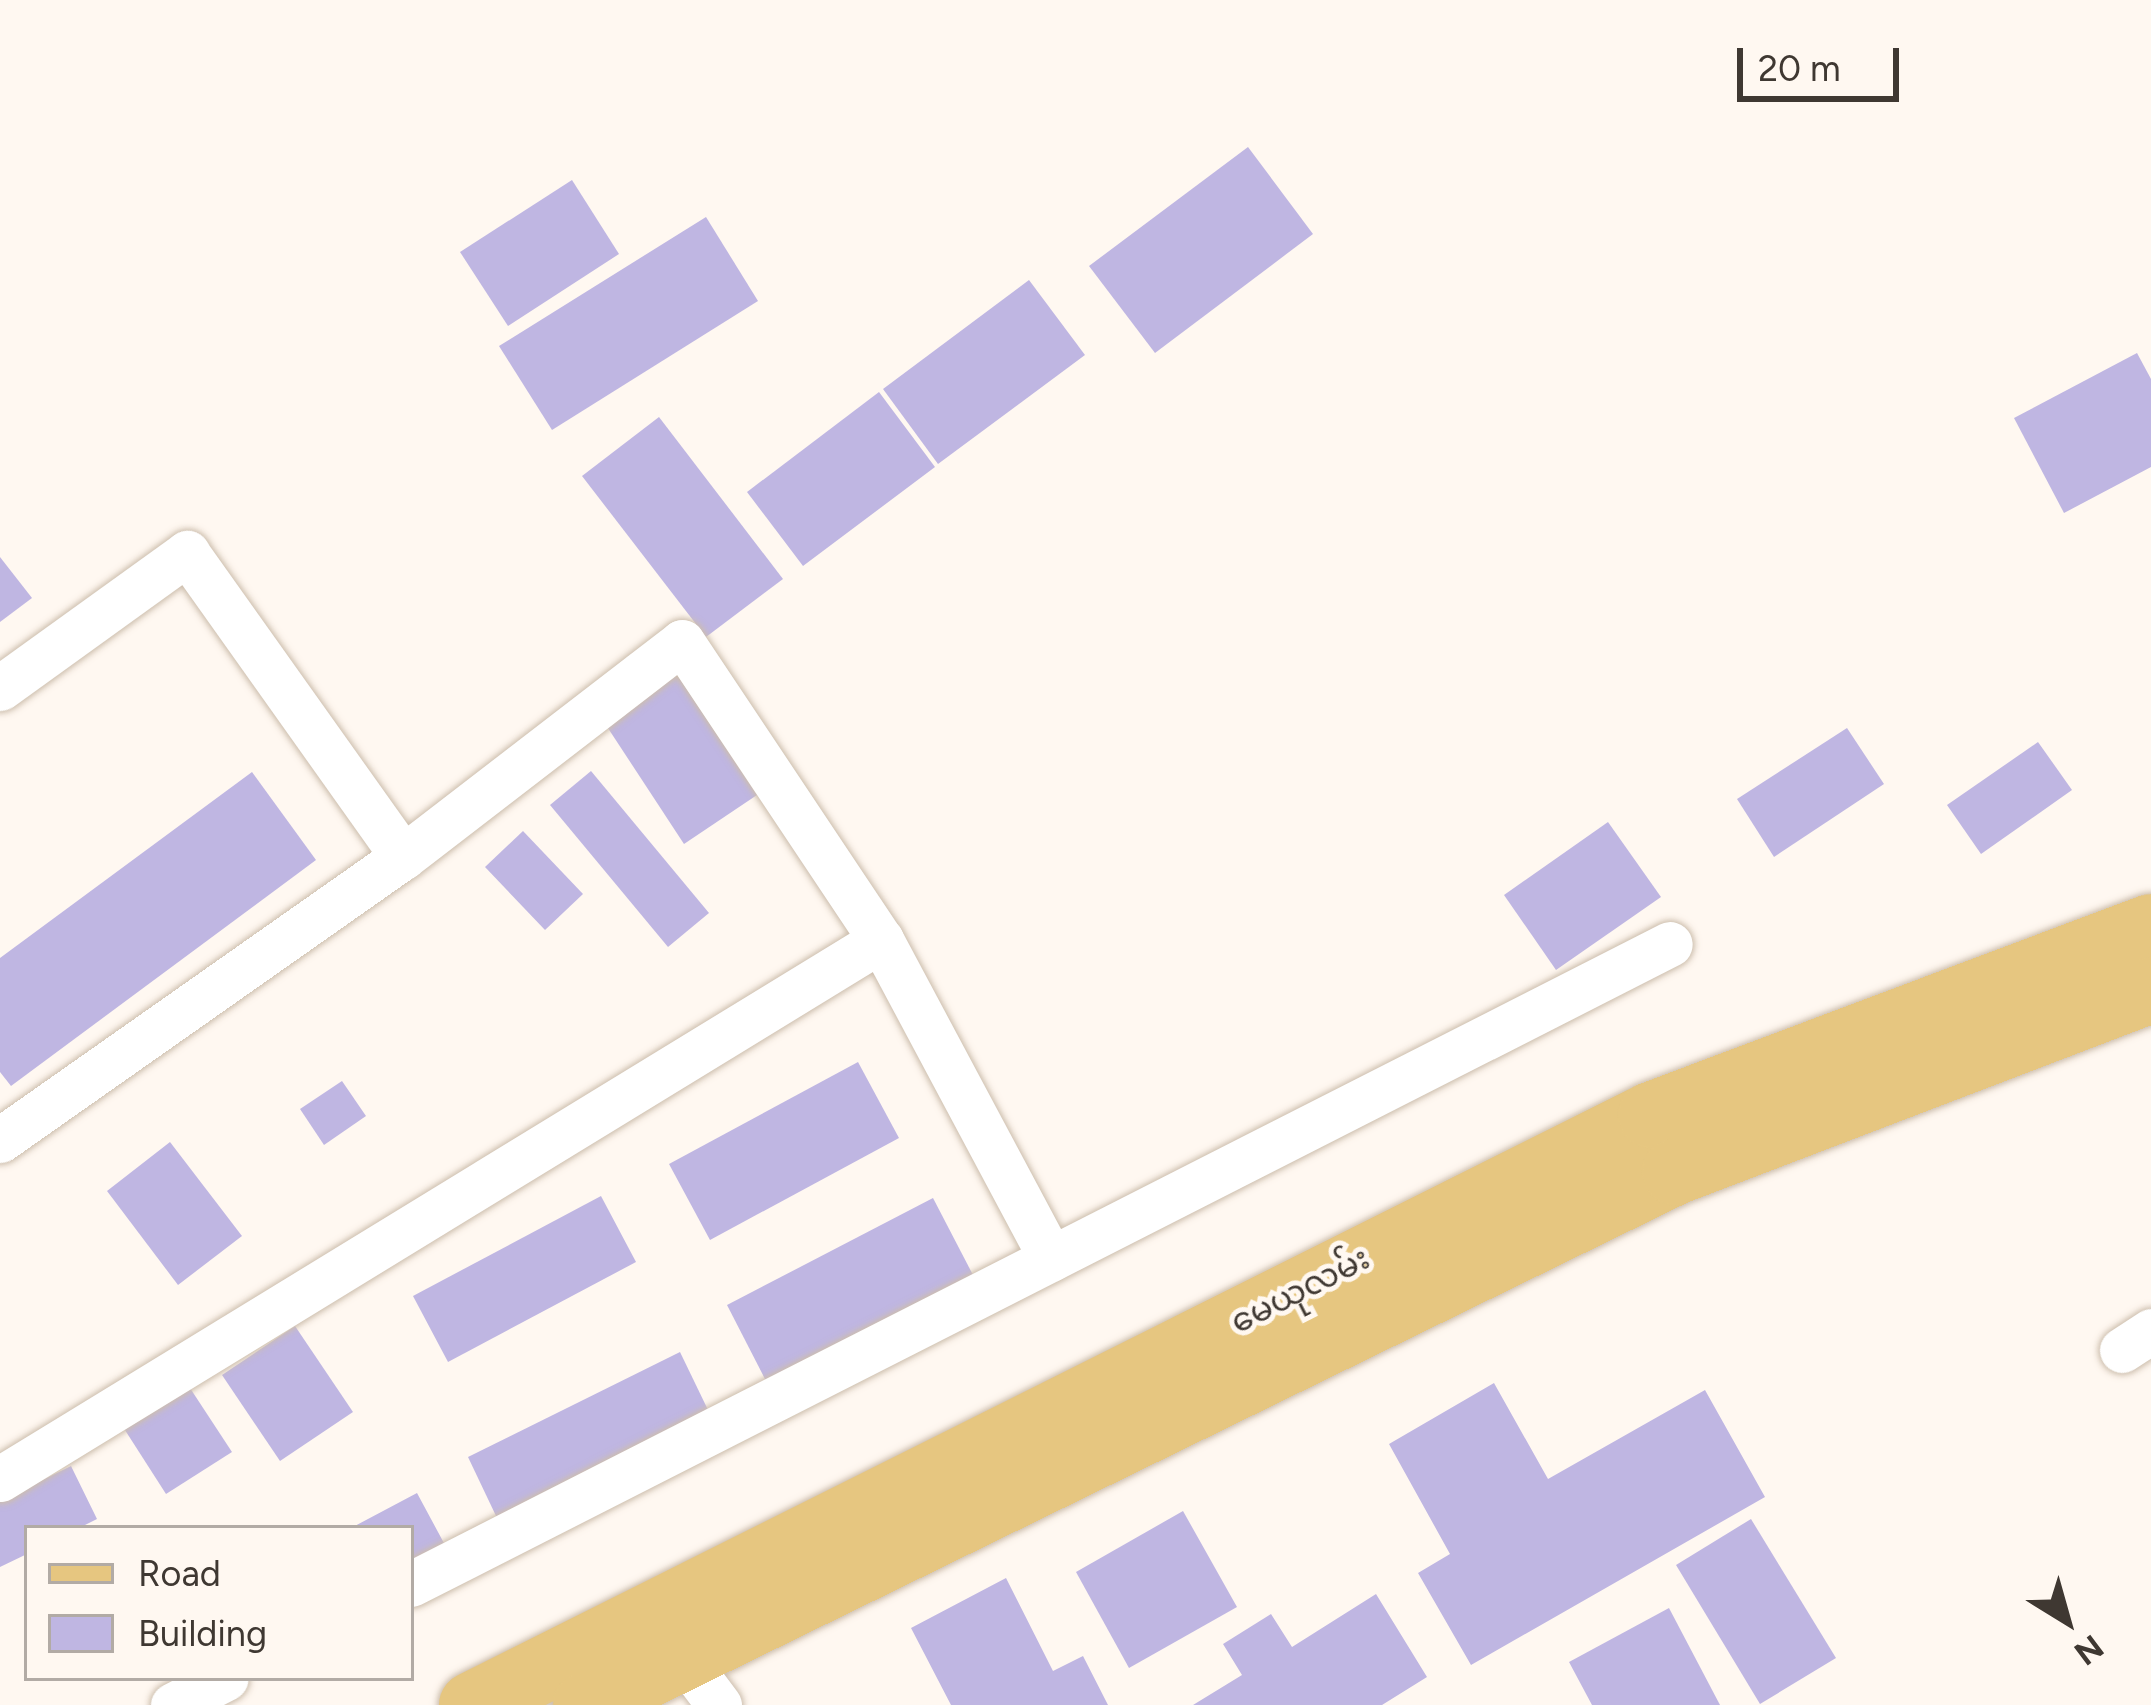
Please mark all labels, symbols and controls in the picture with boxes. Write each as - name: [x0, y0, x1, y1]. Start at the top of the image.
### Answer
- scale bar: [1743, 24, 1905, 98]
- text: 20 m: [1758, 47, 1841, 90]
- street label: မေယုလမ်း: [1224, 1238, 1376, 1342]
- legend: [24, 1525, 414, 1681]
- text: Road: [138, 1552, 221, 1595]
- north arrow: [2007, 1561, 2127, 1681]
- text: Building: [138, 1612, 267, 1655]
- text: N: [2067, 1627, 2111, 1673]

